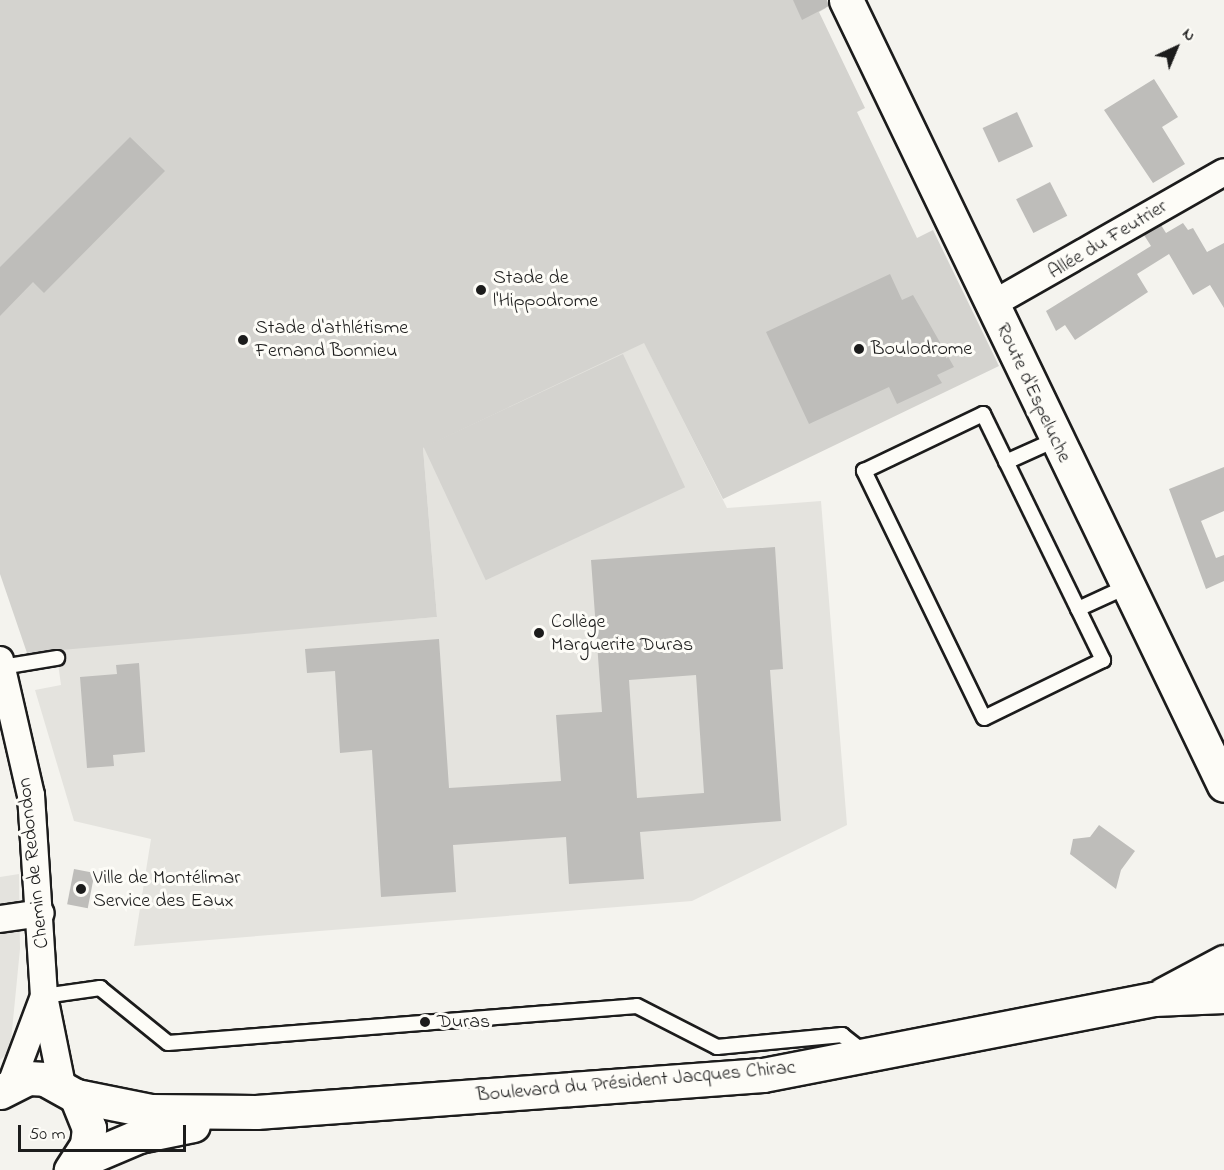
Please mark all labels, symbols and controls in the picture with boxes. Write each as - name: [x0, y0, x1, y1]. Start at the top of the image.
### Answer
- north arrow: [1146, 18, 1206, 78]
- text: N: [1176, 23, 1201, 47]
- street label: Allée du Feutrier: [1044, 195, 1172, 285]
- place label: Stade de l'Hippodrome: [493, 266, 598, 313]
- marker: Stade de l'Hippodrome: [474, 283, 488, 297]
- place label: Stade d'athlétisme Fernand Bonnieu: [255, 316, 408, 363]
- street label: Route d'Espeluche: [990, 319, 1076, 467]
- marker: Stade d'athlétisme Fernand Bonnieu: [236, 333, 250, 347]
- place label: Boulodrome: [871, 337, 972, 361]
- marker: Boulodrome: [852, 342, 866, 356]
- place label: Collège Marguerite Duras: [551, 610, 693, 657]
- marker: Collège Marguerite Duras: [532, 626, 546, 640]
- street label: Chemin de Redondon: [13, 776, 55, 950]
- place label: Ville de Montélimar Service des Eaux: [93, 866, 240, 913]
- marker: Ville de Montélimar Service des Eaux: [74, 882, 88, 896]
- place label: Duras: [437, 1010, 490, 1034]
- marker: Duras: [418, 1015, 432, 1029]
- street label: Boulevard du Président Jacques Chirac: [475, 1056, 797, 1108]
- scale bar: [21, 1113, 189, 1151]
- text: 50 m: [29, 1122, 66, 1148]

